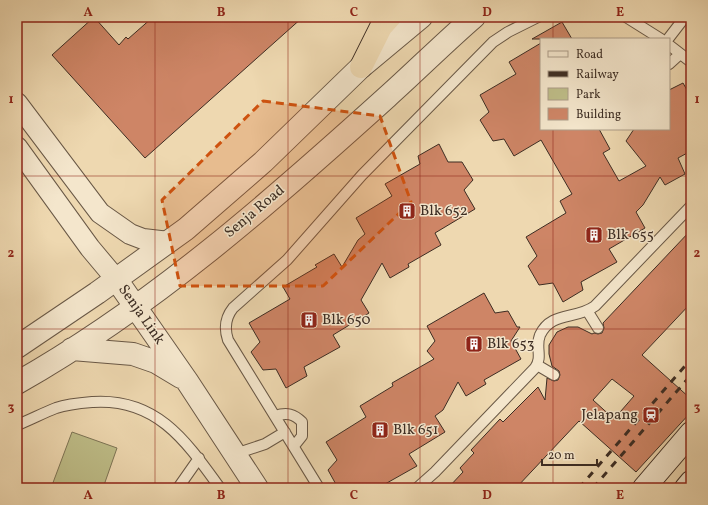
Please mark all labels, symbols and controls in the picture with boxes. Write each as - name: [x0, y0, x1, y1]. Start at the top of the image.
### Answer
- text: A: [83, 4, 93, 22]
- text: B: [217, 4, 226, 22]
- text: C: [350, 4, 358, 22]
- text: D: [482, 4, 492, 22]
- text: E: [616, 4, 624, 22]
- legend: [540, 38, 670, 130]
- text: Road: [576, 47, 603, 63]
- text: Railway: [576, 67, 619, 83]
- text: Park: [576, 87, 601, 103]
- text: 1: [8, 91, 14, 109]
- text: 1: [694, 91, 700, 109]
- text: Building: [576, 107, 621, 123]
- street label: Senja Road: [220, 181, 290, 243]
- building icon: Blk 652: [397, 201, 417, 221]
- place label: Blk 652: [420, 201, 468, 222]
- building icon: Blk 655: [584, 225, 604, 245]
- place label: Blk 655: [607, 225, 654, 246]
- text: 2: [8, 245, 15, 263]
- text: 2: [694, 245, 701, 263]
- street label: Senja Link: [113, 281, 169, 349]
- building icon: Blk 650: [299, 310, 319, 330]
- place label: Blk 650: [322, 310, 371, 331]
- building icon: Blk 653: [464, 334, 484, 354]
- place label: Blk 653: [487, 334, 535, 355]
- text: 3: [8, 399, 15, 417]
- text: 3: [694, 399, 701, 417]
- place label: Jelapang: [581, 405, 638, 426]
- station icon: Jelapang: [641, 405, 661, 425]
- building icon: Blk 651: [370, 420, 390, 440]
- place label: Blk 651: [393, 420, 439, 441]
- scale bar: [542, 441, 597, 467]
- text: 20 m: [548, 448, 575, 464]
- text: A: [83, 487, 93, 505]
- text: B: [217, 487, 226, 505]
- text: C: [350, 487, 358, 505]
- text: D: [482, 487, 492, 505]
- text: E: [616, 487, 624, 505]

